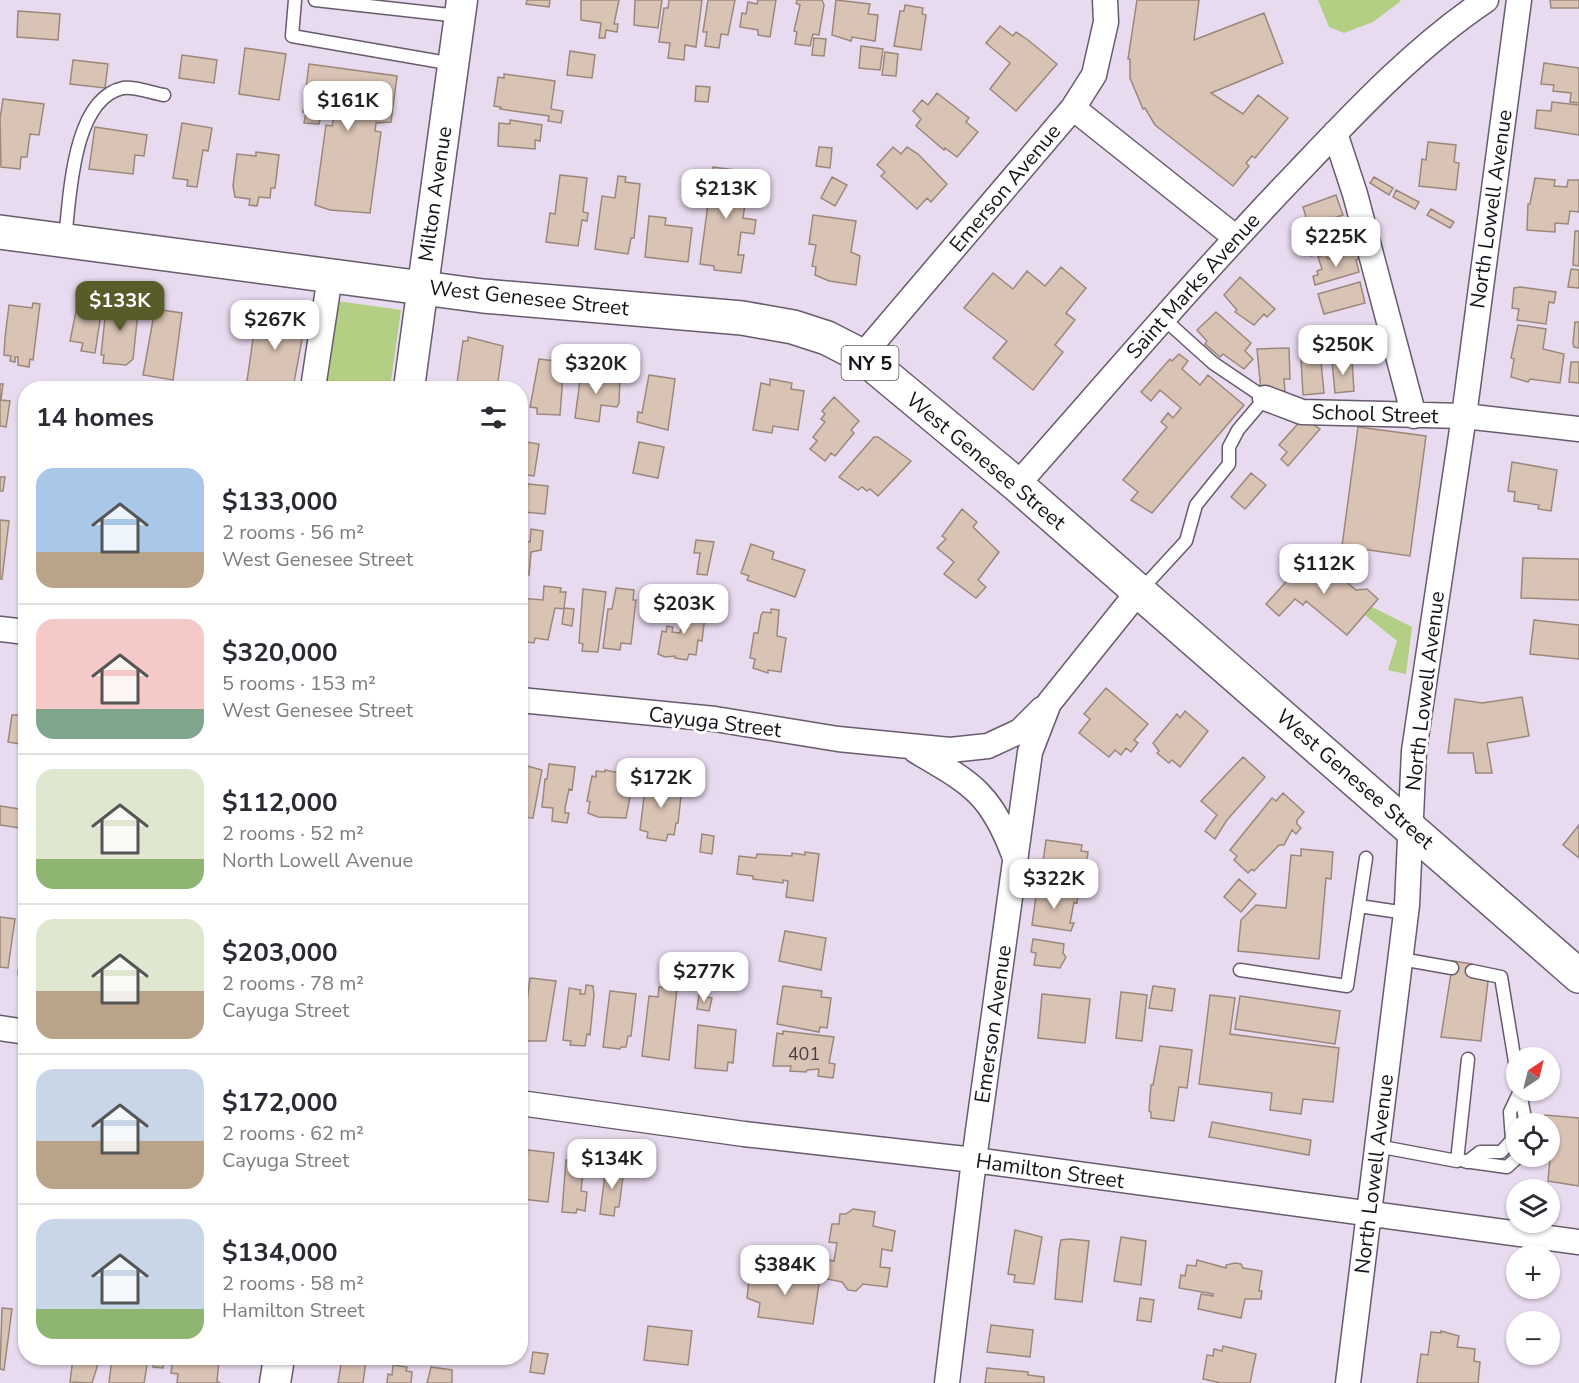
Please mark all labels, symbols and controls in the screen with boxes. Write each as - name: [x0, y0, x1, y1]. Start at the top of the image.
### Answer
- pin: $161K: [306, 81, 390, 132]
- text: $161K: [317, 87, 379, 114]
- street label: North Lowell Avenue: [1463, 108, 1519, 310]
- street label: Emerson Avenue: [943, 118, 1067, 258]
- street label: Milton Avenue: [412, 124, 458, 264]
- pin: $213K: [684, 169, 768, 220]
- text: $213K: [695, 175, 757, 202]
- street label: Saint Marks Avenue: [1120, 207, 1266, 365]
- pin: $225K: [1294, 217, 1378, 268]
- text: $225K: [1305, 223, 1367, 250]
- street label: West Genesee Street: [428, 274, 631, 322]
- pin: $133K: [78, 281, 162, 332]
- text: $133K: [89, 287, 151, 314]
- pin: $267K: [233, 300, 317, 351]
- text: $267K: [244, 306, 306, 333]
- pin: $250K: [1301, 325, 1385, 376]
- text: $250K: [1312, 331, 1374, 358]
- pin: $320K: [554, 344, 638, 395]
- road number: NY 5: [842, 346, 898, 380]
- text: $320K: [565, 350, 627, 377]
- street label: West Genesee Street: [900, 386, 1072, 537]
- street label: School Street: [1311, 398, 1440, 430]
- text: 14 homes: [36, 400, 154, 435]
- icon: filters: [477, 401, 510, 434]
- text: $133,000: [222, 484, 338, 519]
- icon: home: [84, 492, 156, 564]
- text: 2 rooms · 56 m²: [222, 519, 364, 546]
- pin: $112K: [1282, 544, 1366, 595]
- text: West Genesee Street: [222, 546, 413, 573]
- text: $112K: [1293, 550, 1355, 577]
- pin: $203K: [642, 584, 726, 635]
- text: $203K: [653, 590, 715, 617]
- street label: North Lowell Avenue: [1399, 590, 1451, 792]
- text: $320,000: [222, 635, 338, 670]
- icon: home: [84, 643, 156, 715]
- text: 5 rooms · 153 m²: [222, 670, 376, 697]
- text: West Genesee Street: [222, 697, 413, 724]
- street label: Cayuga Street: [647, 700, 784, 744]
- street label: West Genesee Street: [1270, 703, 1440, 856]
- pin: $172K: [619, 758, 703, 809]
- text: $172K: [630, 764, 692, 791]
- text: $112,000: [222, 785, 338, 820]
- icon: home: [84, 793, 156, 865]
- text: 2 rooms · 52 m²: [222, 820, 364, 847]
- text: North Lowell Avenue: [222, 847, 413, 874]
- pin: $322K: [1012, 859, 1096, 910]
- text: $322K: [1023, 865, 1085, 892]
- text: $203,000: [222, 935, 338, 970]
- icon: home: [84, 943, 156, 1015]
- street label: Emerson Avenue: [968, 943, 1018, 1105]
- pin: $277K: [662, 952, 746, 1003]
- text: $277K: [673, 958, 735, 985]
- text: 2 rooms · 78 m²: [222, 970, 364, 997]
- text: Cayuga Street: [222, 997, 349, 1024]
- house number: 401: [788, 1042, 820, 1066]
- north arrow: [1506, 1047, 1560, 1101]
- map controls: [1506, 1047, 1560, 1365]
- street label: North Lowell Avenue: [1348, 1073, 1400, 1275]
- text: $172,000: [222, 1085, 338, 1120]
- icon: home: [84, 1093, 156, 1165]
- button: locate: [1506, 1113, 1560, 1167]
- text: 2 rooms · 62 m²: [222, 1120, 364, 1147]
- pin: $134K: [570, 1139, 654, 1190]
- text: $134K: [581, 1145, 643, 1172]
- text: Cayuga Street: [222, 1147, 349, 1174]
- street label: Hamilton Street: [974, 1147, 1127, 1195]
- button: layers: [1506, 1179, 1560, 1233]
- text: $134,000: [222, 1235, 338, 1270]
- icon: home: [84, 1243, 156, 1315]
- pin: $384K: [743, 1245, 827, 1296]
- button: +: [1506, 1245, 1560, 1299]
- text: $384K: [754, 1251, 816, 1278]
- text: 2 rooms · 58 m²: [222, 1270, 364, 1297]
- text: Hamilton Street: [222, 1297, 364, 1324]
- button: −: [1506, 1311, 1560, 1365]

